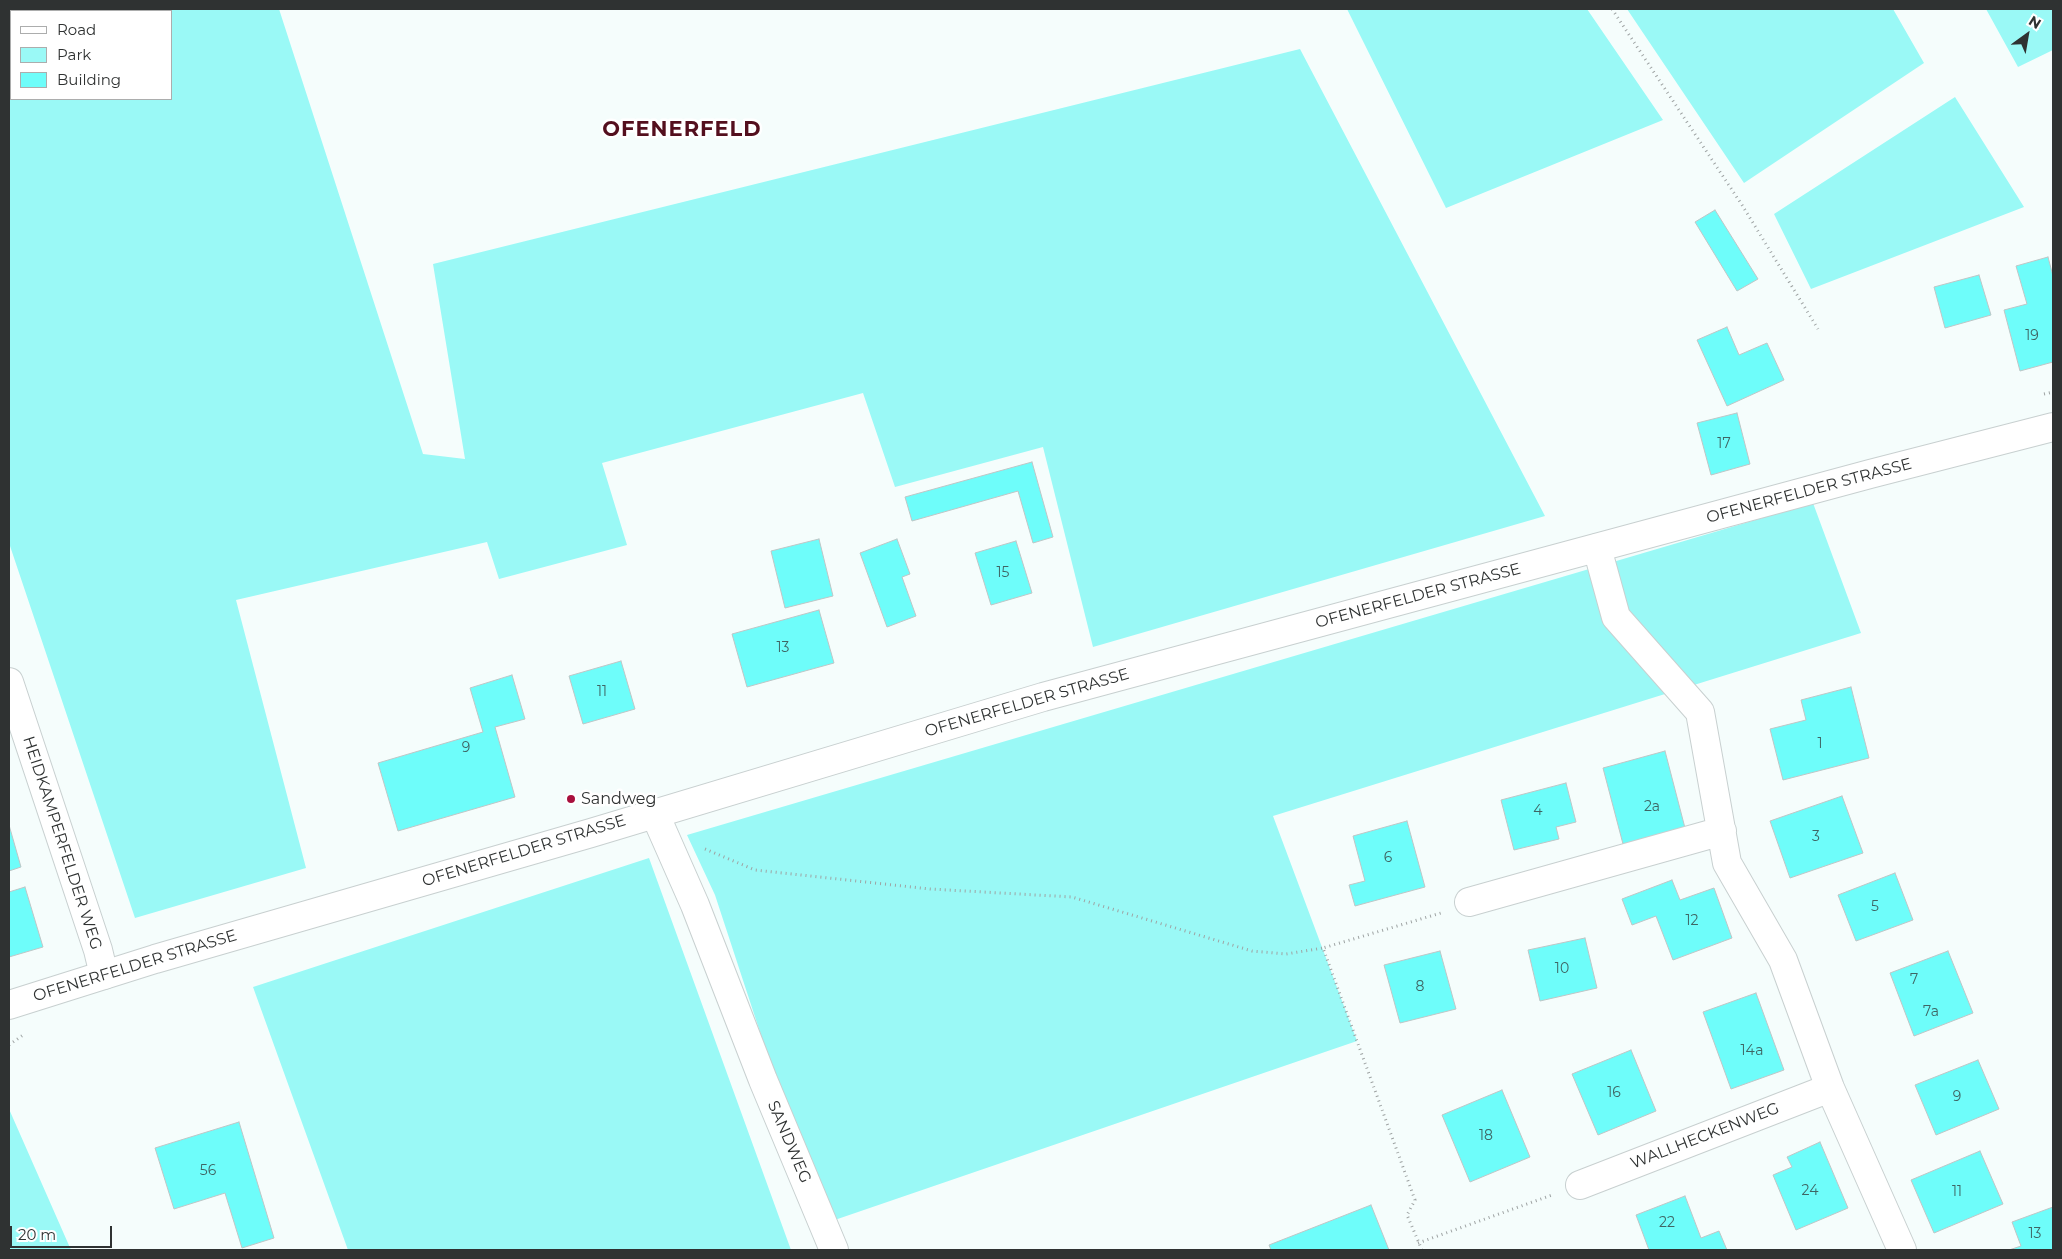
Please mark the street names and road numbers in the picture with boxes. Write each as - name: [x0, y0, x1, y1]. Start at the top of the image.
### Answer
- street label: OFENERFELDER STRASSE: [1704, 454, 1914, 528]
- street label: OFENERFELDER STRASSE: [1313, 559, 1523, 633]
- street label: OFENERFELDER STRASSE: [923, 665, 1131, 741]
- street label: HEIDKAMPERFELDER WEG: [18, 734, 106, 952]
- street label: OFENERFELDER STRASSE: [420, 811, 628, 891]
- street label: OFENERFELDER STRASSE: [31, 926, 239, 1006]
- street label: SANDWEG: [763, 1098, 815, 1186]
- street label: WALLHECKENWEG: [1628, 1099, 1782, 1173]

